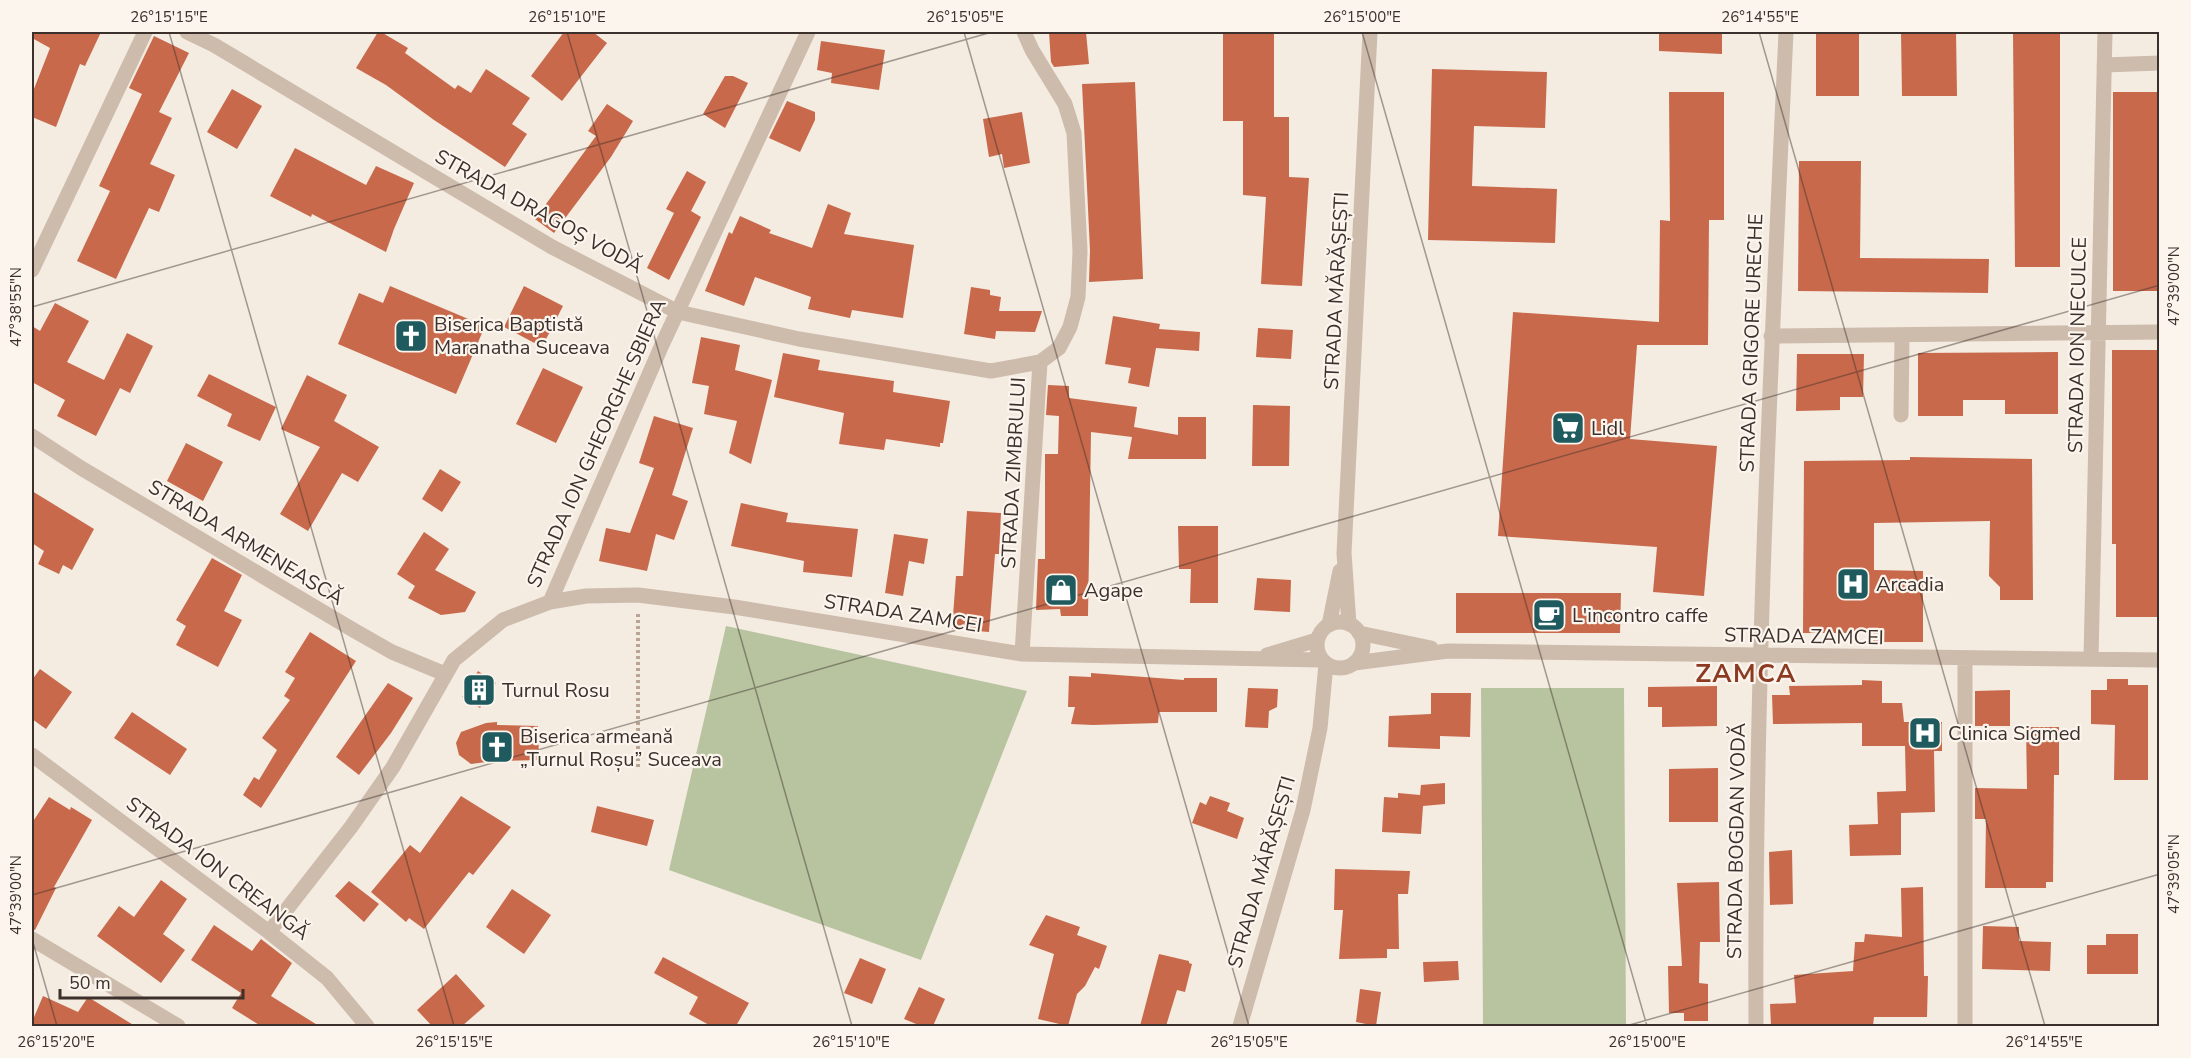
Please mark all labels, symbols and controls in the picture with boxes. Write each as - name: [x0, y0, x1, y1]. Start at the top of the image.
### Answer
- text: 26°15'15"E: [130, 7, 208, 27]
- text: 26°15'10"E: [528, 7, 606, 27]
- text: 26°15'05"E: [926, 7, 1004, 27]
- text: 26°15'00"E: [1323, 7, 1401, 27]
- text: 26°14'55"E: [1721, 7, 1799, 27]
- street label: STRADA DRAGOȘ VODĂ: [430, 143, 648, 280]
- street label: STRADA MĂRĂȘEȘTI: [1318, 191, 1355, 391]
- street label: STRADA GRIGORE URECHE: [1733, 213, 1770, 473]
- street label: STRADA ION NECULCE: [2062, 237, 2093, 453]
- text: 47°39'00"N: [2164, 246, 2184, 326]
- text: 47°38'55"N: [6, 267, 26, 347]
- street label: STRADA ION GHEORGHE SBIERA: [520, 294, 673, 592]
- place label: Biserica Baptistă Maranatha Suceava: [434, 311, 610, 361]
- church icon: Biserica Baptistă Maranatha Suceava: [393, 318, 429, 354]
- street label: STRADA ZIMBRULUI: [995, 377, 1032, 569]
- supermarket icon: Lidl: [1550, 410, 1586, 446]
- place label: Lidl: [1591, 415, 1624, 442]
- street label: STRADA ARMENEASCĂ: [143, 473, 349, 612]
- hospital icon: Arcadia: [1835, 566, 1871, 602]
- place label: Arcadia: [1876, 571, 1944, 598]
- shop icon: Agape: [1043, 572, 1079, 608]
- place label: Agape: [1084, 577, 1143, 604]
- street label: STRADA ZAMCEI: [822, 588, 984, 639]
- cafe icon: L'incontro caffe: [1531, 597, 1567, 633]
- place label: L'incontro caffe: [1572, 602, 1708, 629]
- street label: STRADA ZAMCEI: [1724, 622, 1884, 651]
- district label: ZAMCA: [1695, 656, 1797, 691]
- building icon: Turnul Rosu: [461, 672, 497, 708]
- place label: Turnul Rosu: [502, 677, 610, 704]
- hospital icon: Clinica Sigmed: [1907, 715, 1943, 751]
- place label: Clinica Sigmed: [1948, 720, 2081, 747]
- street label: STRADA BOGDAN VODĂ: [1721, 722, 1752, 959]
- place label: Biserica armeană „Turnul Roșu” Suceava: [520, 723, 722, 773]
- church icon: Biserica armeană „Turnul Roșu” Suceava: [479, 729, 515, 765]
- street label: STRADA MĂRĂȘEȘTI: [1221, 773, 1302, 971]
- street label: STRADA ION CREANGĂ: [120, 790, 315, 947]
- text: 47°39'05"N: [2164, 834, 2184, 914]
- text: 47°39'00"N: [6, 855, 26, 935]
- scale bar: [60, 962, 243, 1000]
- text: 50 m: [69, 971, 111, 995]
- text: 26°15'20"E: [17, 1032, 95, 1052]
- text: 26°15'15"E: [415, 1032, 493, 1052]
- text: 26°15'10"E: [812, 1032, 890, 1052]
- text: 26°15'05"E: [1210, 1032, 1288, 1052]
- text: 26°15'00"E: [1608, 1032, 1686, 1052]
- text: 26°14'55"E: [2005, 1032, 2083, 1052]

